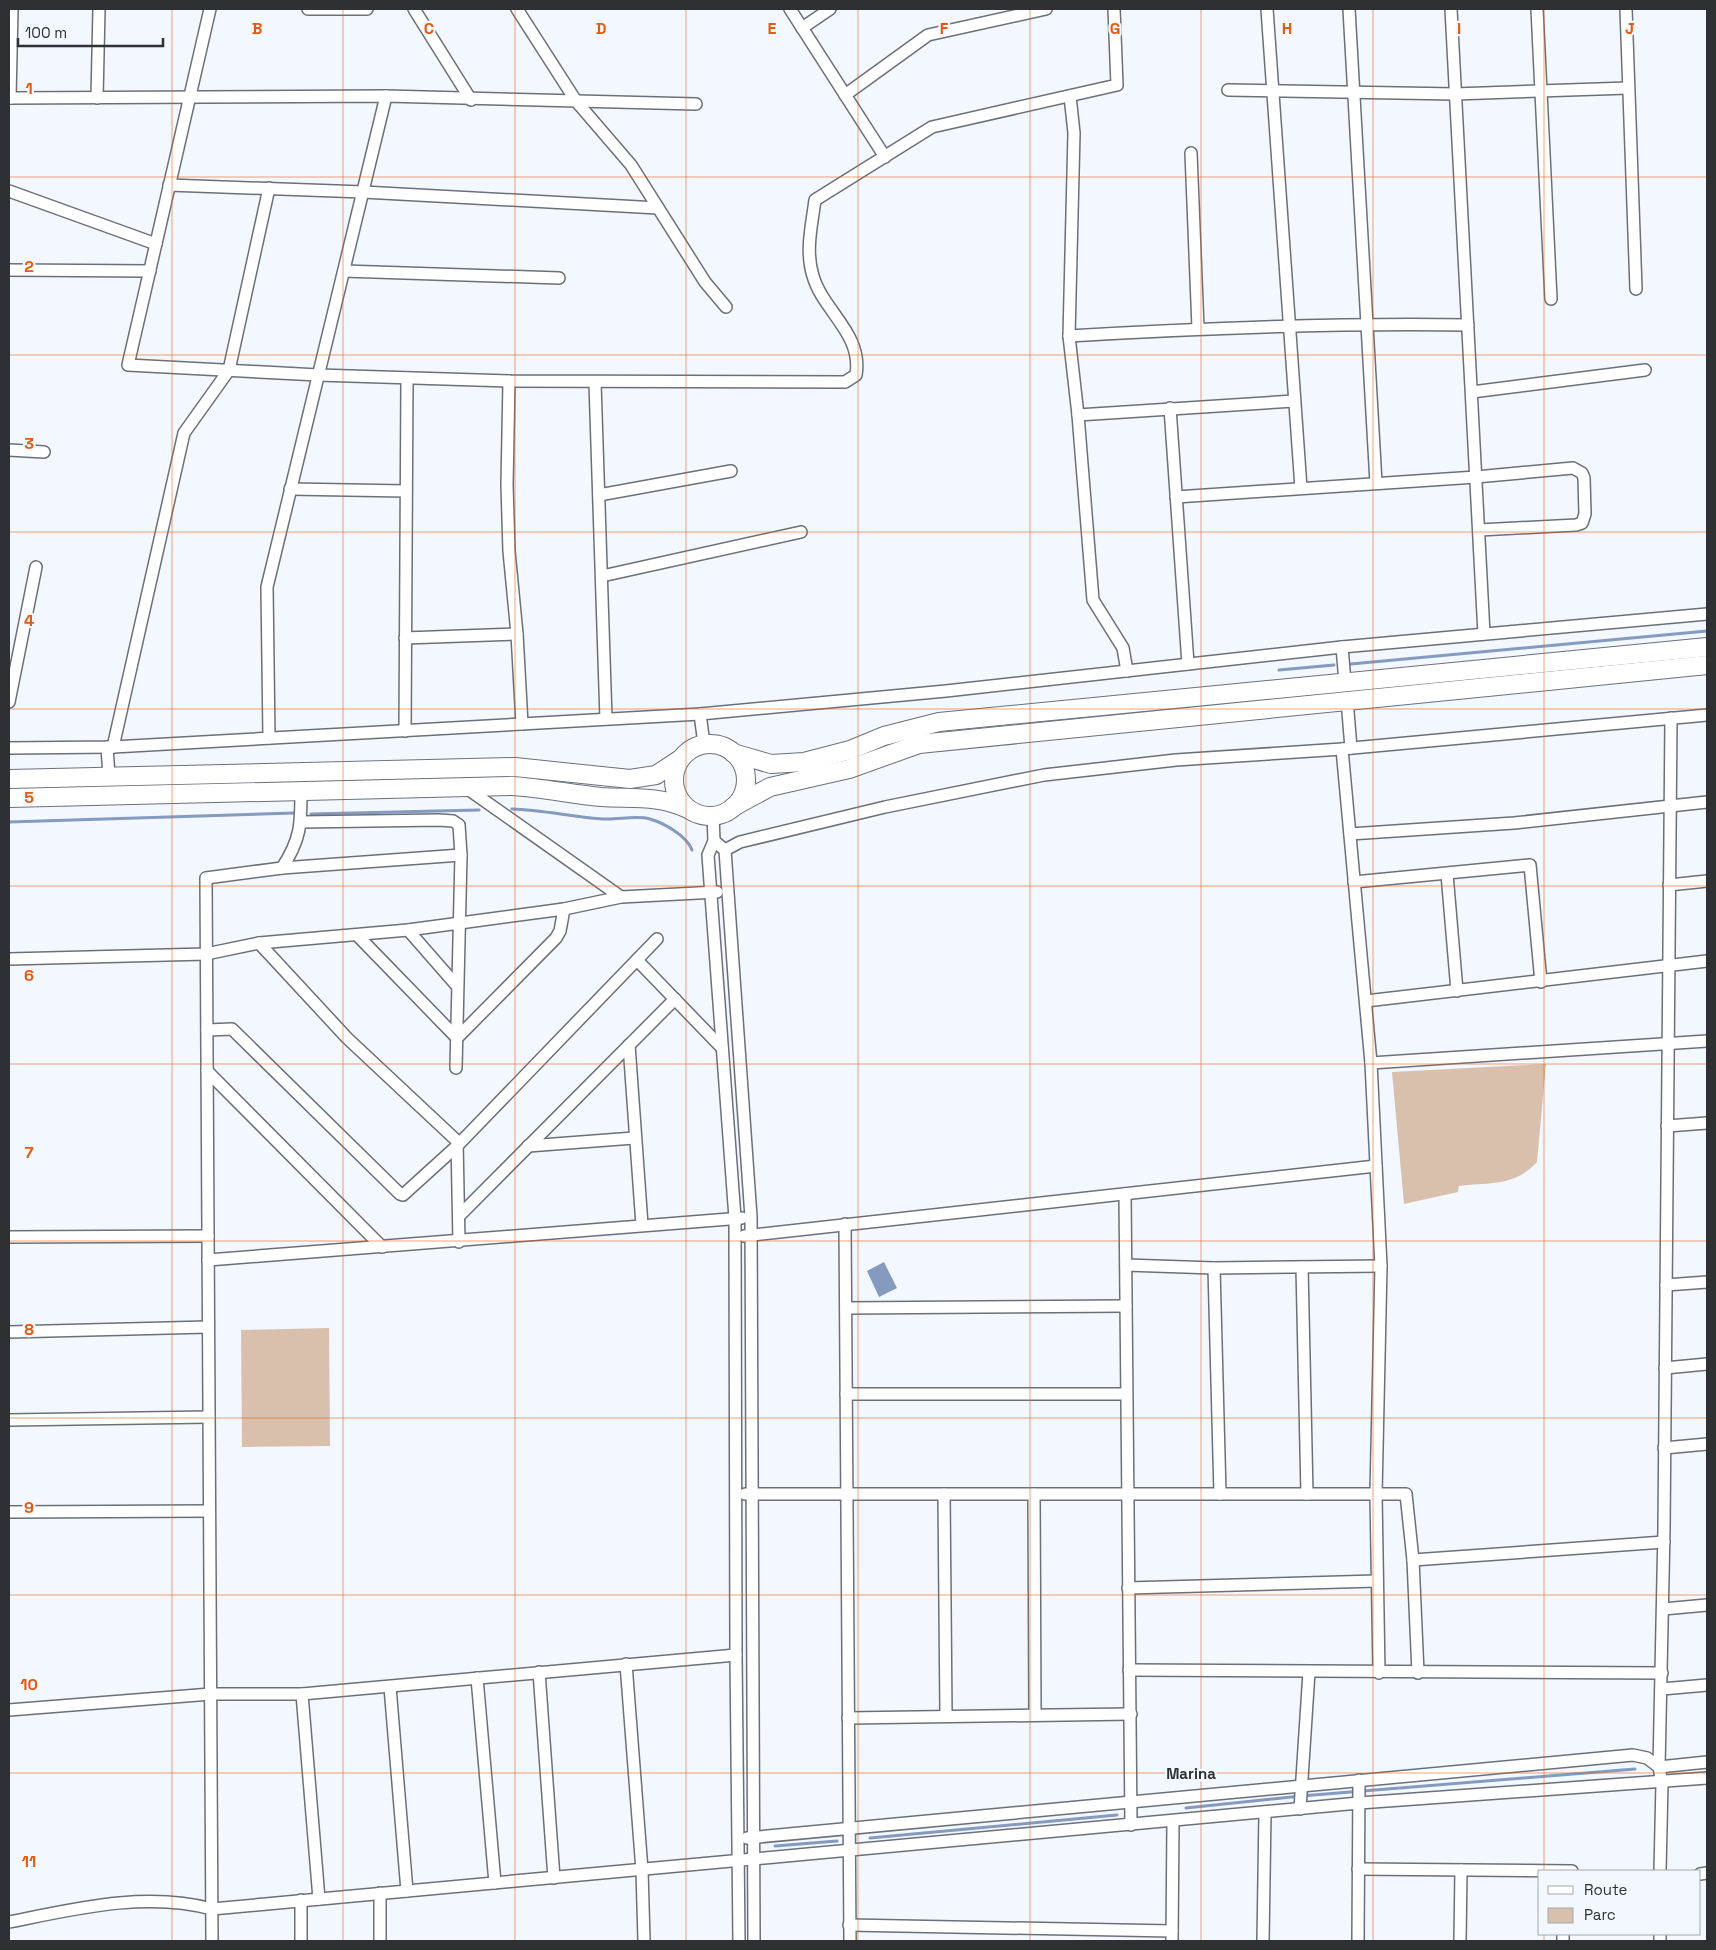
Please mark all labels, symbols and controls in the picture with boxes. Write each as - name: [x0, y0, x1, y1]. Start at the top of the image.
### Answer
- scale bar: [18, 15, 162, 47]
- text: B: [252, 18, 262, 39]
- text: C: [424, 18, 434, 39]
- text: D: [596, 18, 606, 39]
- text: E: [768, 18, 777, 39]
- text: F: [940, 18, 949, 39]
- text: G: [1110, 18, 1120, 39]
- text: H: [1282, 18, 1292, 39]
- text: I: [1457, 18, 1461, 39]
- text: J: [1625, 18, 1635, 39]
- text: 100 m: [25, 23, 67, 42]
- text: 1: [25, 78, 33, 99]
- text: 2: [24, 256, 34, 277]
- text: 3: [24, 433, 34, 454]
- text: 4: [24, 610, 34, 631]
- text: 5: [24, 787, 34, 808]
- text: 6: [24, 965, 34, 986]
- text: 7: [25, 1142, 34, 1163]
- text: 8: [24, 1319, 34, 1340]
- text: 9: [24, 1497, 34, 1518]
- text: 10: [20, 1674, 38, 1695]
- district label: Marina: [1166, 1764, 1216, 1783]
- text: 11: [22, 1851, 36, 1872]
- legend: [1538, 1870, 1701, 1935]
- text: Route: [1584, 1880, 1628, 1899]
- text: Parc: [1584, 1905, 1616, 1924]

